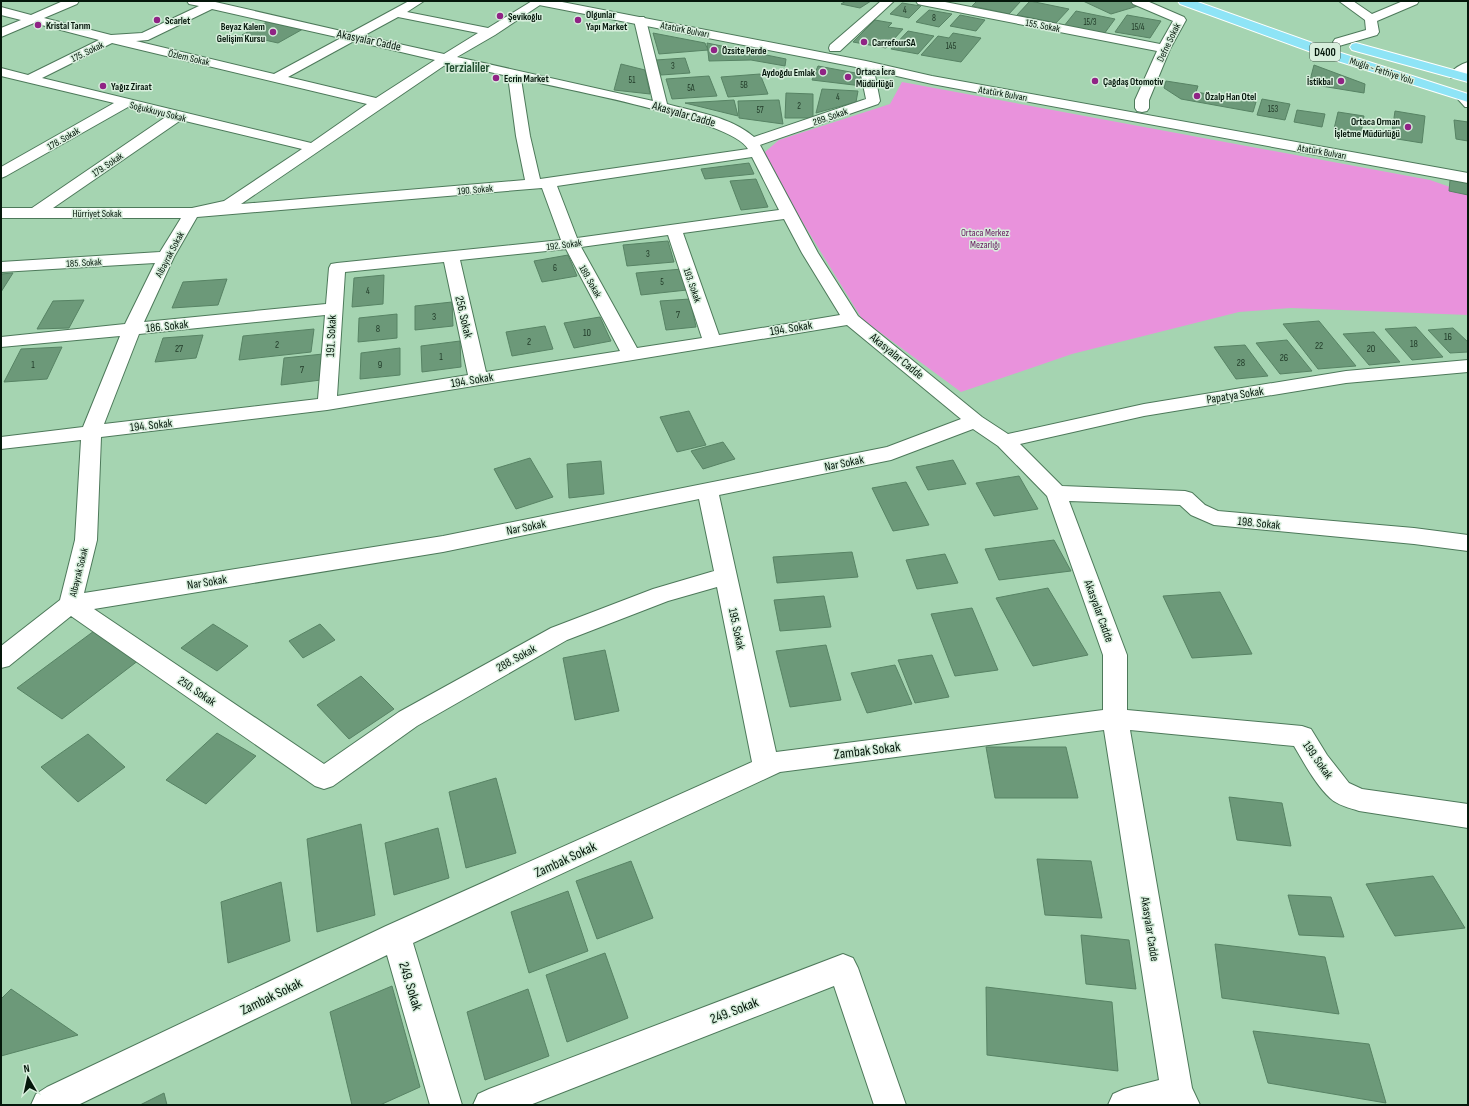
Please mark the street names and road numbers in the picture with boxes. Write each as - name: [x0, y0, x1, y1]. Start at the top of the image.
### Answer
- street label: 155. Sokak: [1025, 17, 1061, 35]
- street label: Atatürk Bulvarı: [658, 19, 710, 41]
- street label: Defne Sokak: [1154, 21, 1183, 64]
- street label: Akasyalar Cadde: [335, 26, 402, 55]
- street label: 175. Sokak: [69, 39, 106, 65]
- road number: D400: [1310, 43, 1340, 61]
- street label: Özlem Sokak: [167, 47, 211, 69]
- street label: Muğla - Fethiye Yolu: [1348, 55, 1415, 87]
- street label: Atatürk Bulvarı: [976, 84, 1028, 104]
- street label: Akasyalar Cadde: [650, 98, 717, 131]
- street label: Soğukkuyu Sokak: [128, 99, 187, 125]
- street label: 289. Sokak: [811, 105, 850, 128]
- street label: 178. Sokak: [45, 125, 82, 153]
- street label: Atatürk Bulvarı: [1295, 142, 1347, 162]
- street label: 179. Sokak: [90, 150, 126, 180]
- street label: 190. Sokak: [457, 182, 493, 198]
- street label: Hürriyet Sokak: [72, 208, 122, 220]
- street label: Albayrak Sokak: [152, 229, 187, 280]
- street label: 192. Sokak: [546, 237, 583, 253]
- street label: 185. Sokak: [66, 256, 102, 270]
- street label: 189. Sokak: [576, 263, 604, 300]
- street label: 193. Sokak: [681, 267, 704, 304]
- street label: 256. Sokak: [451, 295, 476, 340]
- street label: 191. Sokak: [323, 314, 340, 357]
- street label: 186. Sokak: [145, 317, 189, 336]
- street label: 194. Sokak: [769, 318, 814, 339]
- street label: Akasyalar Cadde: [866, 329, 927, 383]
- street label: 194. Sokak: [450, 370, 495, 391]
- street label: Papatya Sokak: [1205, 384, 1265, 407]
- street label: 194. Sokak: [129, 416, 173, 435]
- street label: Nar Sokak: [823, 452, 866, 475]
- street label: 198. Sokak: [1237, 514, 1281, 533]
- street label: Nar Sokak: [505, 516, 548, 539]
- street label: Albayrak Sokak: [67, 546, 91, 599]
- street label: Nar Sokak: [186, 572, 228, 593]
- street label: Akasyalar Cadde: [1080, 577, 1117, 644]
- street label: 195. Sokak: [725, 607, 748, 652]
- street label: 288. Sokak: [494, 641, 539, 676]
- street label: 250. Sokak: [175, 673, 219, 710]
- street label: Zambak Sokak: [833, 738, 902, 763]
- street label: 199. Sokak: [1299, 739, 1336, 782]
- street label: Zambak Sokak: [531, 837, 600, 881]
- street label: Akasyalar Cadde: [1137, 895, 1162, 963]
- street label: 249. Sokak: [395, 960, 426, 1013]
- street label: Zambak Sokak: [238, 974, 305, 1019]
- street label: 249. Sokak: [708, 993, 761, 1027]

